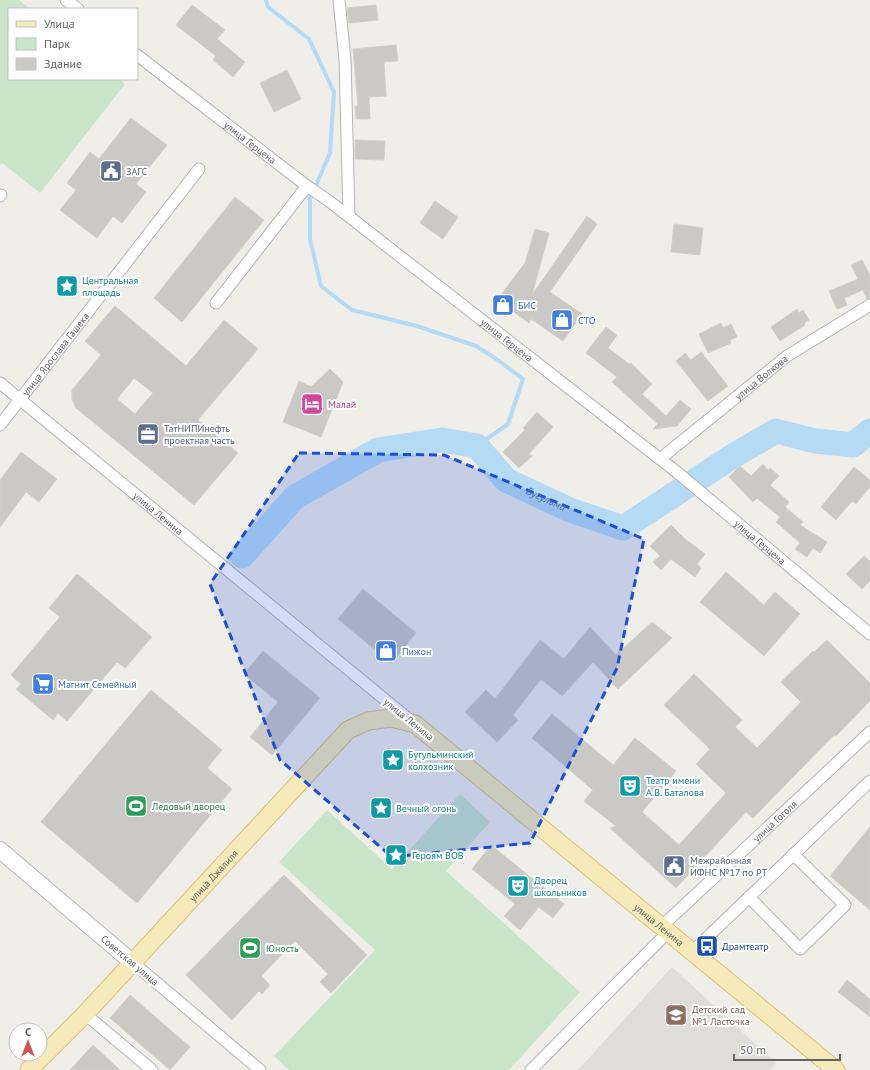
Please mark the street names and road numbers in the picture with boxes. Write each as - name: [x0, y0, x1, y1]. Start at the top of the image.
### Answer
- street label: улица Герцена: [221, 118, 279, 167]
- street label: улица Ярослава Гашека: [19, 310, 92, 399]
- street label: улица Герцена: [478, 316, 536, 365]
- street label: улица Волкова: [732, 352, 790, 403]
- street label: улица Ленина: [130, 489, 186, 538]
- street label: улица Герцена: [732, 517, 788, 568]
- street label: улица Ленина: [381, 695, 436, 744]
- street label: улица Гоголя: [750, 797, 800, 845]
- street label: улица Джалиля: [186, 847, 241, 905]
- street label: улица Ленина: [631, 901, 686, 949]
- street label: Советская улица: [98, 932, 161, 988]

